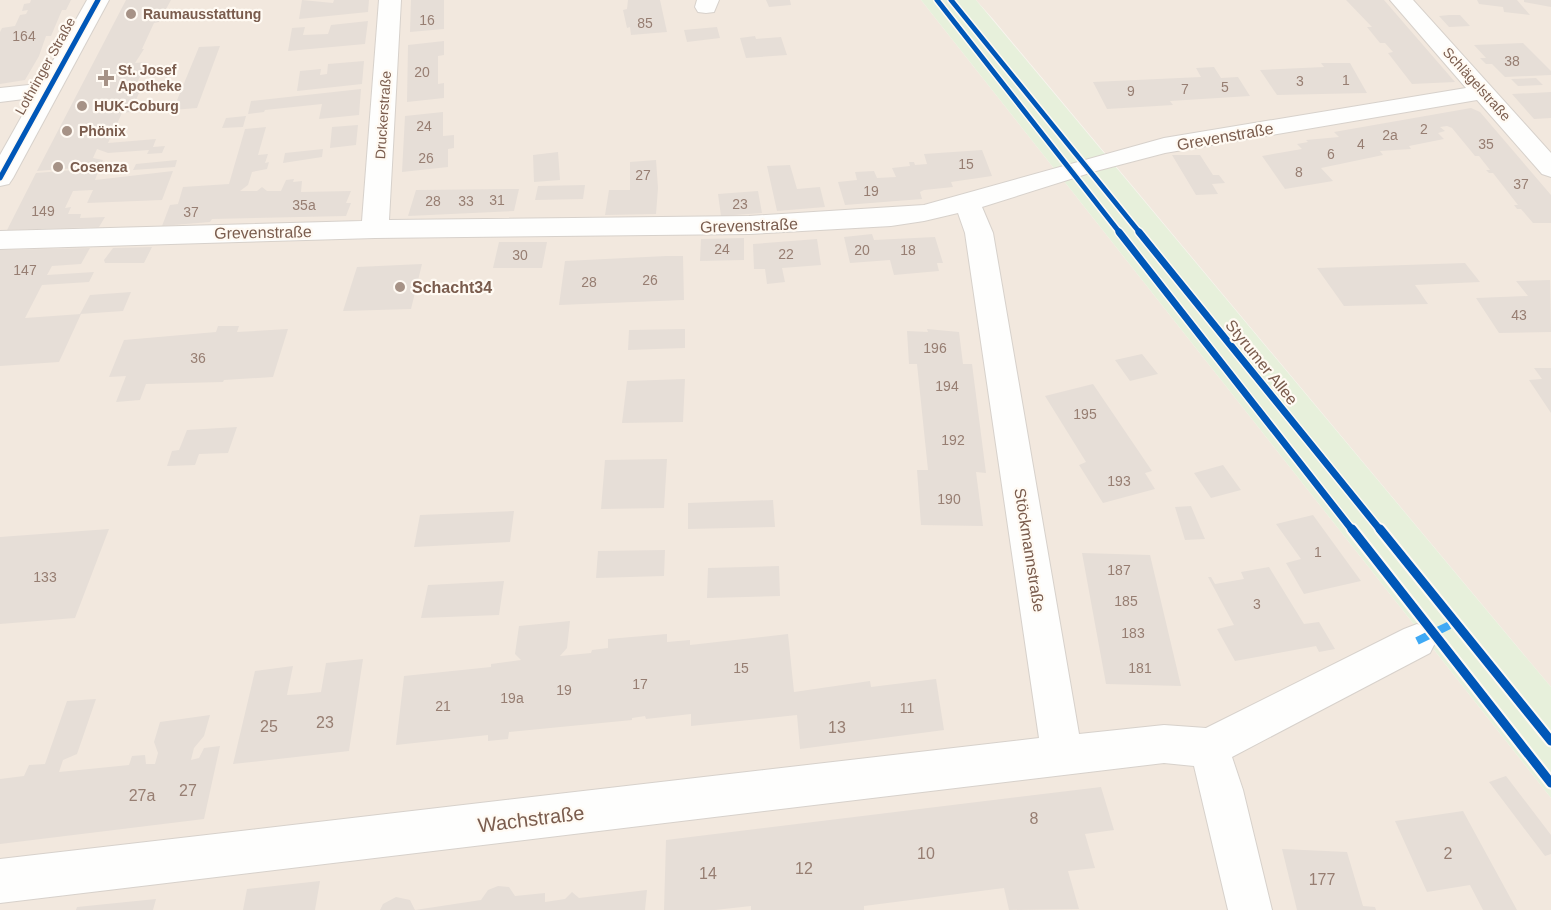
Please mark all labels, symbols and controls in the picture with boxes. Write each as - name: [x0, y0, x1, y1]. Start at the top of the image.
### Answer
- place label: Raumausstattung: [143, 6, 261, 22]
- marker: Raumausstattung: [124, 7, 138, 21]
- house number: 16: [419, 12, 435, 28]
- street label: Lothringer Straße: [12, 14, 79, 118]
- house number: 85: [637, 15, 653, 31]
- house number: 164: [12, 28, 36, 44]
- street label: Schlägelstraße: [1440, 44, 1514, 124]
- house number: 38: [1504, 53, 1520, 69]
- place label: St. Josef Apotheke: [118, 62, 182, 94]
- house number: 20: [414, 64, 430, 80]
- street label: Druckerstraße: [372, 70, 394, 160]
- marker: St. Josef Apotheke: [99, 71, 113, 85]
- house number: 1: [1342, 72, 1350, 88]
- house number: 3: [1296, 73, 1304, 89]
- house number: 5: [1221, 79, 1229, 95]
- house number: 7: [1181, 81, 1189, 97]
- house number: 9: [1127, 83, 1135, 99]
- place label: HUK-Coburg: [94, 98, 179, 114]
- marker: HUK-Coburg: [75, 99, 89, 113]
- house number: 24: [416, 118, 432, 134]
- street label: Grevenstraße: [1175, 120, 1275, 153]
- house number: 2: [1420, 121, 1428, 137]
- place label: Phönix: [79, 123, 126, 139]
- marker: Phönix: [60, 124, 74, 138]
- house number: 2a: [1382, 127, 1398, 143]
- house number: 4: [1357, 136, 1365, 152]
- house number: 35: [1478, 136, 1494, 152]
- house number: 6: [1327, 146, 1335, 162]
- house number: 26: [418, 150, 434, 166]
- house number: 15: [958, 156, 974, 172]
- place label: Cosenza: [70, 159, 128, 175]
- marker: Cosenza: [51, 160, 65, 174]
- house number: 8: [1295, 164, 1303, 180]
- house number: 27: [635, 167, 651, 183]
- house number: 37: [1513, 176, 1529, 192]
- house number: 19: [863, 183, 879, 199]
- house number: 31: [489, 192, 505, 208]
- house number: 28: [425, 193, 441, 209]
- house number: 33: [458, 193, 474, 209]
- house number: 23: [732, 196, 748, 212]
- house number: 35a: [292, 197, 316, 213]
- house number: 149: [31, 203, 55, 219]
- house number: 37: [183, 204, 199, 220]
- street label: Grevenstraße: [700, 215, 798, 236]
- street label: Grevenstraße: [214, 223, 312, 242]
- house number: 24: [714, 241, 730, 257]
- house number: 20: [854, 242, 870, 258]
- house number: 18: [900, 242, 916, 258]
- house number: 22: [778, 246, 794, 262]
- house number: 30: [512, 247, 528, 263]
- house number: 147: [13, 262, 37, 278]
- house number: 26: [642, 272, 658, 288]
- house number: 28: [581, 274, 597, 290]
- place label: Schacht34: [412, 279, 492, 296]
- marker: Schacht34: [393, 280, 407, 294]
- house number: 43: [1511, 307, 1527, 323]
- street label: Styrumer Allee: [1222, 317, 1301, 408]
- house number: 196: [923, 340, 947, 356]
- house number: 36: [190, 350, 206, 366]
- house number: 194: [935, 378, 959, 394]
- house number: 195: [1073, 406, 1097, 422]
- house number: 192: [941, 432, 965, 448]
- house number: 193: [1107, 473, 1131, 489]
- street label: Stöckmannstraße: [1011, 487, 1048, 613]
- house number: 190: [937, 491, 961, 507]
- house number: 1: [1314, 544, 1322, 560]
- house number: 187: [1107, 562, 1131, 578]
- house number: 133: [33, 569, 57, 585]
- house number: 185: [1114, 593, 1138, 609]
- house number: 3: [1253, 596, 1261, 612]
- house number: 183: [1121, 625, 1145, 641]
- house number: 15: [733, 660, 749, 676]
- house number: 181: [1128, 660, 1152, 676]
- house number: 17: [632, 676, 648, 692]
- house number: 19: [556, 682, 572, 698]
- house number: 19a: [500, 690, 524, 706]
- house number: 21: [435, 698, 451, 714]
- house number: 11: [900, 700, 914, 716]
- house number: 23: [316, 714, 334, 731]
- house number: 25: [260, 718, 278, 735]
- house number: 13: [828, 719, 846, 736]
- house number: 27: [179, 782, 197, 799]
- house number: 27a: [129, 787, 155, 804]
- street label: Wachstraße: [477, 802, 585, 836]
- house number: 8: [1030, 810, 1039, 827]
- house number: 10: [917, 845, 935, 862]
- house number: 2: [1444, 845, 1453, 862]
- house number: 12: [795, 860, 813, 877]
- house number: 14: [699, 865, 717, 882]
- house number: 177: [1309, 871, 1335, 888]

